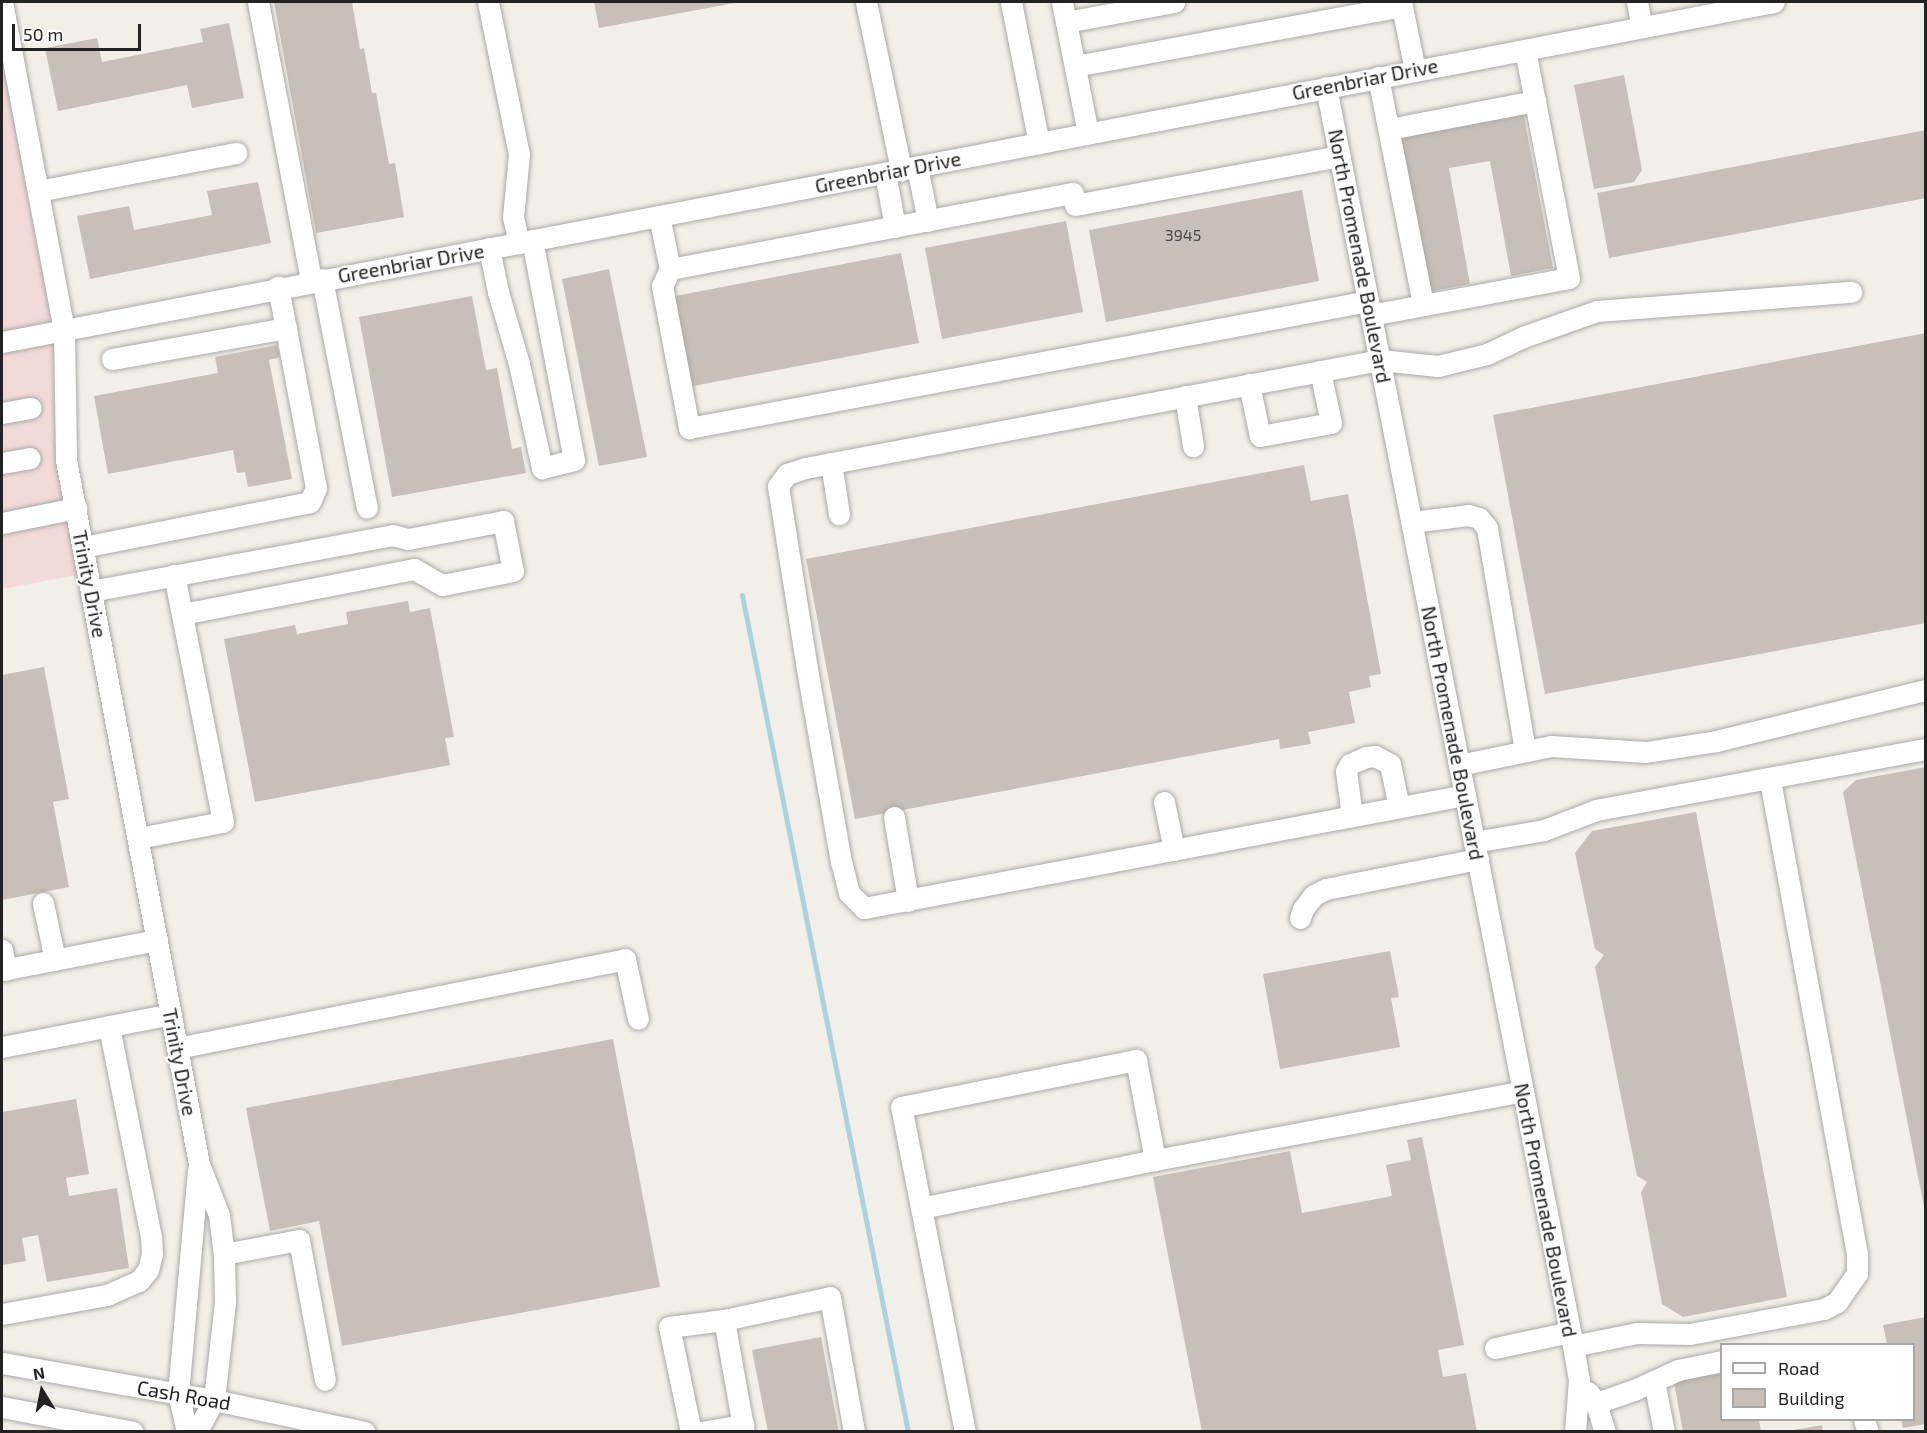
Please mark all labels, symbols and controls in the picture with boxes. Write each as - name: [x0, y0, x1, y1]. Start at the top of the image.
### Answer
- scale bar: [15, 12, 144, 50]
- text: 50 m: [23, 23, 63, 45]
- street label: Greenbriar Drive: [1290, 53, 1440, 105]
- street label: North Promenade Boulevard: [1324, 127, 1396, 385]
- street label: Greenbriar Drive: [813, 146, 963, 198]
- house number: 3945: [1165, 225, 1201, 245]
- street label: Greenbriar Drive: [336, 238, 486, 288]
- street label: Trinity Drive: [68, 528, 112, 640]
- street label: North Promenade Boulevard: [1417, 604, 1489, 862]
- street label: Trinity Drive: [158, 1006, 202, 1118]
- street label: North Promenade Boulevard: [1510, 1081, 1582, 1339]
- legend: [1720, 1343, 1915, 1421]
- text: Road: [1778, 1357, 1819, 1379]
- north arrow: [12, 1361, 72, 1421]
- text: N: [31, 1362, 46, 1383]
- street label: Cash Road: [135, 1375, 233, 1415]
- text: Building: [1778, 1387, 1845, 1409]

